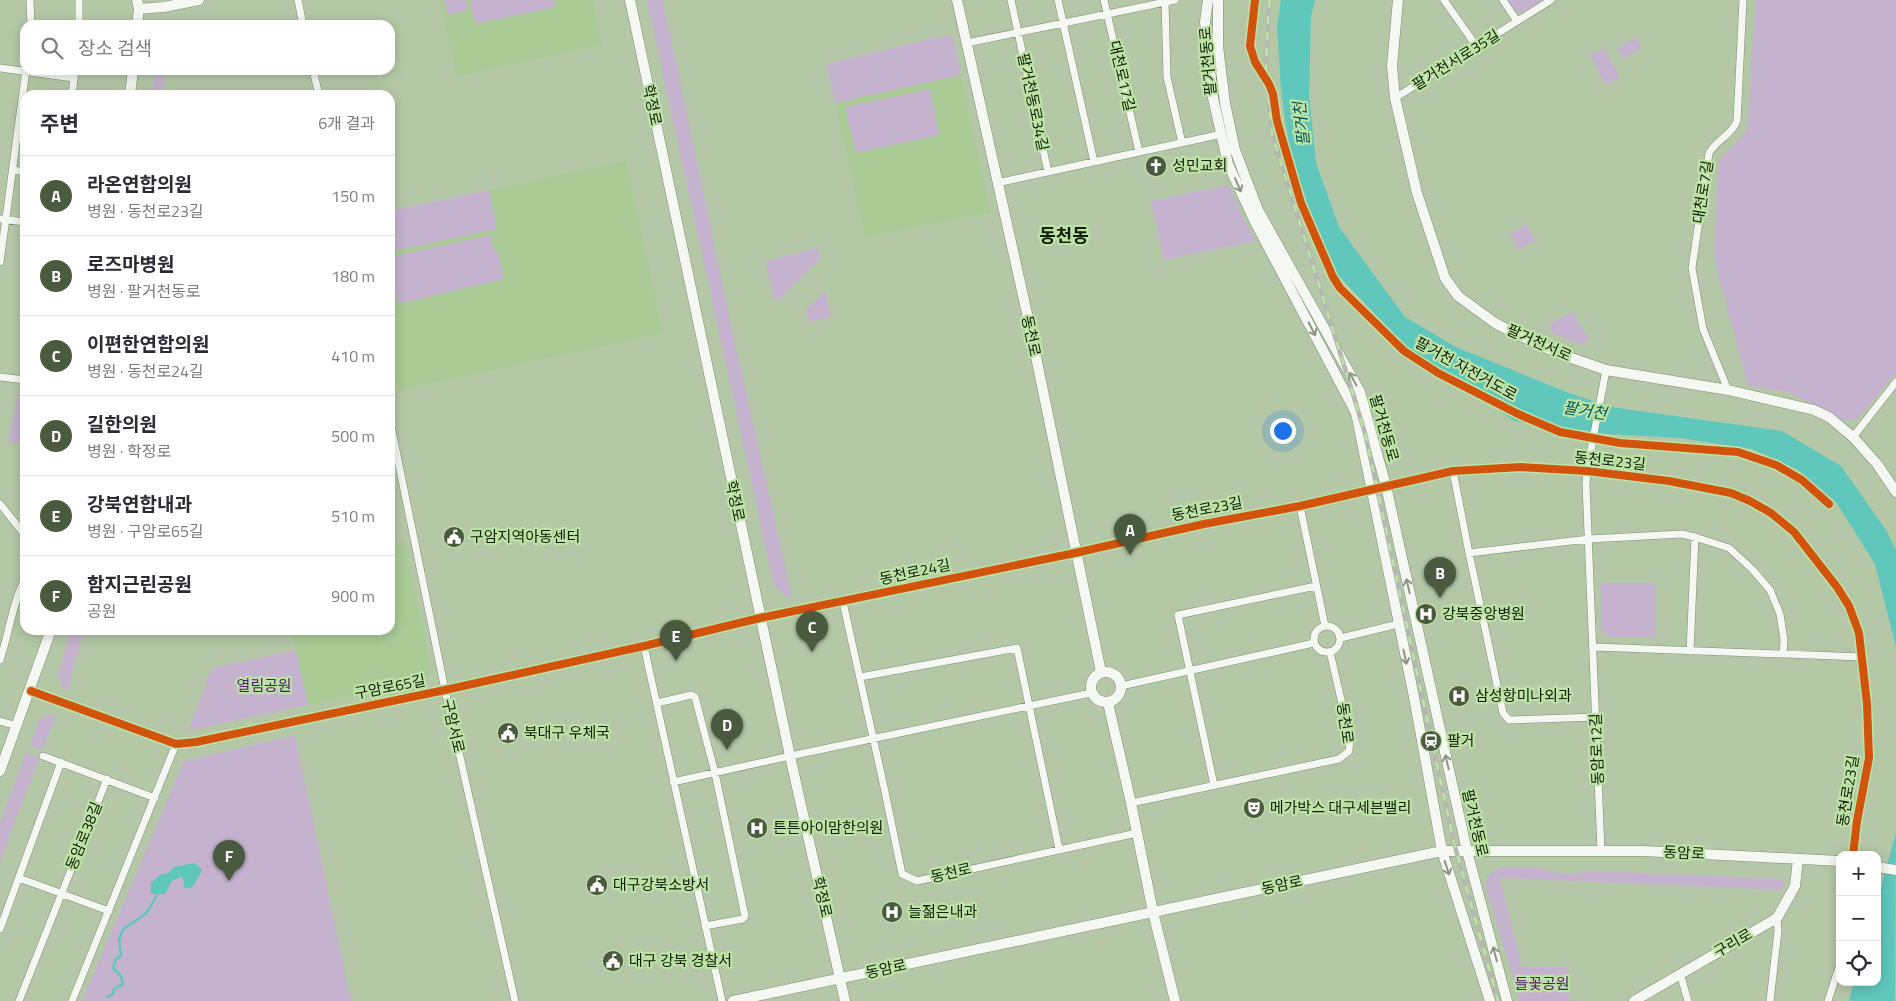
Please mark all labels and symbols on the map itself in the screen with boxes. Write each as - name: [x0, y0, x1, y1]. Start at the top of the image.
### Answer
- street label: 팔거천서로35길: [1407, 23, 1504, 96]
- street label: 팔거천동로: [1193, 26, 1222, 96]
- street label: 대천로17길: [1103, 38, 1142, 114]
- street label: 팔거천동로34길: [1012, 51, 1055, 153]
- street label: 학정로: [637, 82, 668, 128]
- water label: 팔거천: [1287, 99, 1315, 147]
- church icon: 성민교회: [1144, 154, 1168, 178]
- place label: 성민교회: [1172, 154, 1227, 177]
- street label: 대천로7길: [1686, 159, 1719, 225]
- one-way arrow: [1233, 177, 1243, 192]
- district label: 동천동: [1039, 222, 1089, 249]
- street label: 동천로: [1016, 313, 1047, 359]
- street label: 팔거천서로: [1503, 318, 1575, 367]
- one-way arrow: [1307, 321, 1317, 336]
- street label: 팔거천 자전거도로: [1411, 331, 1522, 406]
- one-way arrow: [1348, 372, 1357, 387]
- street label: 팔거천동로: [1364, 392, 1405, 464]
- water label: 팔거천: [1561, 395, 1611, 426]
- your location: [1270, 418, 1296, 444]
- street label: 동천로23길: [1573, 445, 1647, 476]
- street label: 학정로: [720, 478, 751, 524]
- street label: 동천로23길: [1169, 490, 1244, 527]
- pin: A: [1114, 514, 1146, 555]
- public building icon: 구암지역아동센터: [442, 525, 466, 549]
- place label: 구암지역아동센터: [470, 525, 580, 548]
- street label: 동천로24길: [877, 553, 953, 590]
- pin: B: [1424, 557, 1456, 598]
- one-way arrow: [1403, 579, 1412, 595]
- hospital icon: 강북중앙병원: [1414, 602, 1438, 626]
- place label: 강북중앙병원: [1442, 602, 1525, 625]
- pin: C: [796, 611, 828, 652]
- pin: E: [660, 620, 692, 661]
- one-way arrow: [1401, 649, 1410, 665]
- street label: 구암로65길: [352, 668, 427, 705]
- park label: 열림공원: [236, 674, 292, 697]
- hospital icon: 삼성항미나외과: [1447, 684, 1471, 708]
- place label: 삼성항미나외과: [1475, 684, 1572, 707]
- street label: 구암서로: [436, 696, 471, 755]
- street label: 동천로: [1331, 701, 1360, 745]
- pin: D: [711, 709, 743, 750]
- street label: 동암로12길: [1584, 713, 1609, 785]
- public building icon: 북대구 우체국: [496, 721, 520, 745]
- place label: 북대구 우체국: [524, 721, 610, 744]
- station icon: 팔거: [1419, 729, 1443, 753]
- place label: 팔거: [1447, 729, 1475, 752]
- street label: 동천로23길: [1831, 754, 1864, 828]
- one-way arrow: [1442, 755, 1451, 771]
- street label: 팔거천동로: [1457, 787, 1494, 859]
- theatre icon: 메가박스 대구세븐밸리: [1242, 796, 1266, 820]
- place label: 메가박스 대구세븐밸리: [1270, 796, 1411, 819]
- street label: 동암로38길: [59, 798, 108, 874]
- hospital icon: 튼튼아이맘한의원: [745, 816, 769, 840]
- place label: 튼튼아이맘한의원: [773, 816, 883, 839]
- pin: F: [213, 840, 245, 881]
- street label: 동암로: [1663, 840, 1705, 865]
- street label: 동천로: [928, 857, 974, 888]
- one-way arrow: [1443, 860, 1453, 876]
- street label: 동암로: [1259, 869, 1305, 900]
- public building icon: 대구강북소방서: [585, 873, 609, 897]
- place label: 대구강북소방서: [613, 873, 710, 896]
- street label: 학정로: [807, 874, 838, 920]
- hospital icon: 늘젊은내과: [880, 900, 904, 924]
- place label: 늘젊은내과: [908, 900, 977, 923]
- street label: 구리로: [1709, 922, 1756, 963]
- one-way arrow: [1490, 946, 1499, 962]
- public building icon: 대구 강북 경찰서: [601, 949, 625, 973]
- place label: 대구 강북 경찰서: [629, 949, 732, 972]
- street label: 동암로: [863, 953, 909, 984]
- park label: 들꽃공원: [1514, 972, 1570, 995]

